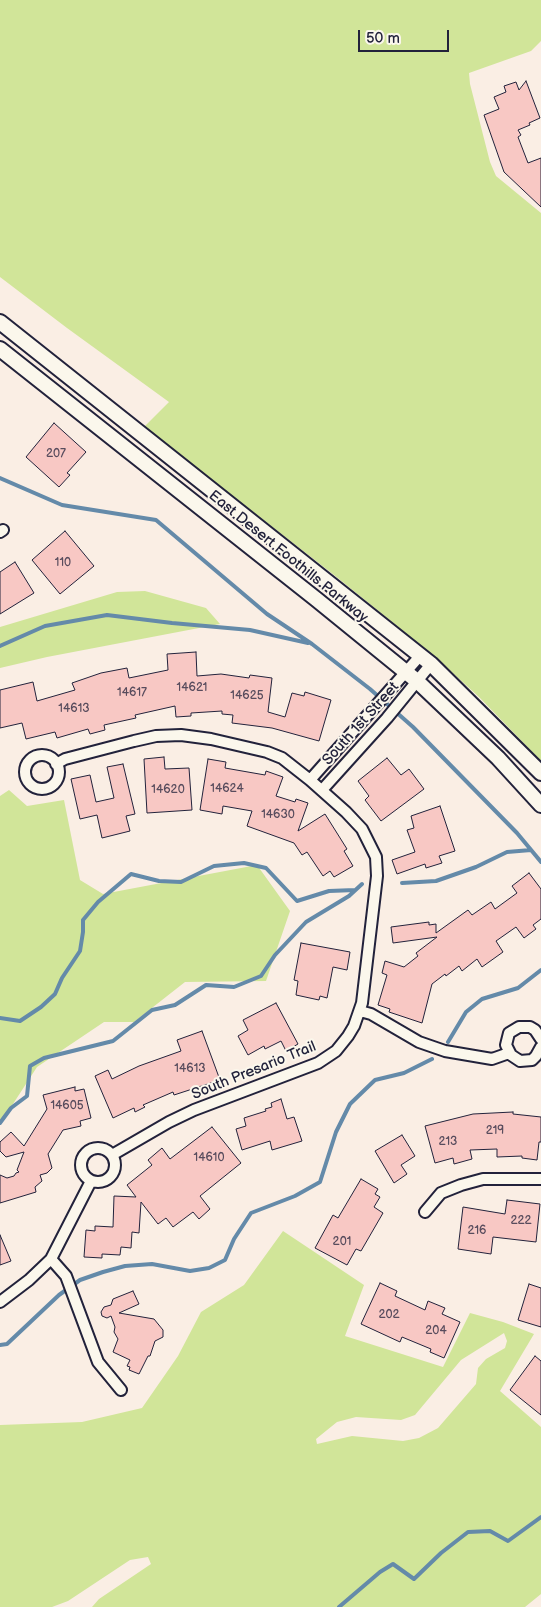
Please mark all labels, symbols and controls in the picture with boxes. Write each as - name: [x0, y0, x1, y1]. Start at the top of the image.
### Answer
- scale bar: [361, 20, 452, 52]
- text: 50 m: [366, 29, 400, 48]
- house number: 207: [46, 447, 66, 461]
- street label: East Desert Foothills Parkway: [205, 487, 371, 627]
- house number: 110: [55, 556, 71, 570]
- street label: South 1st Street: [319, 679, 403, 769]
- house number: 14621: [177, 681, 207, 695]
- house number: 14617: [117, 686, 147, 700]
- house number: 14625: [230, 689, 264, 703]
- house number: 14613: [58, 702, 90, 716]
- house number: 14624: [210, 782, 244, 796]
- house number: 14620: [151, 783, 185, 797]
- house number: 14630: [261, 808, 295, 822]
- street label: South Presario Trail: [189, 1038, 319, 1104]
- house number: 14613: [174, 1062, 206, 1076]
- house number: 14605: [50, 1099, 84, 1113]
- house number: 219: [486, 1124, 504, 1138]
- house number: 213: [439, 1135, 457, 1149]
- house number: 14610: [194, 1151, 224, 1165]
- house number: 222: [510, 1214, 532, 1228]
- house number: 216: [468, 1224, 486, 1238]
- house number: 201: [333, 1235, 351, 1249]
- house number: 202: [378, 1308, 400, 1322]
- house number: 204: [425, 1324, 447, 1338]

